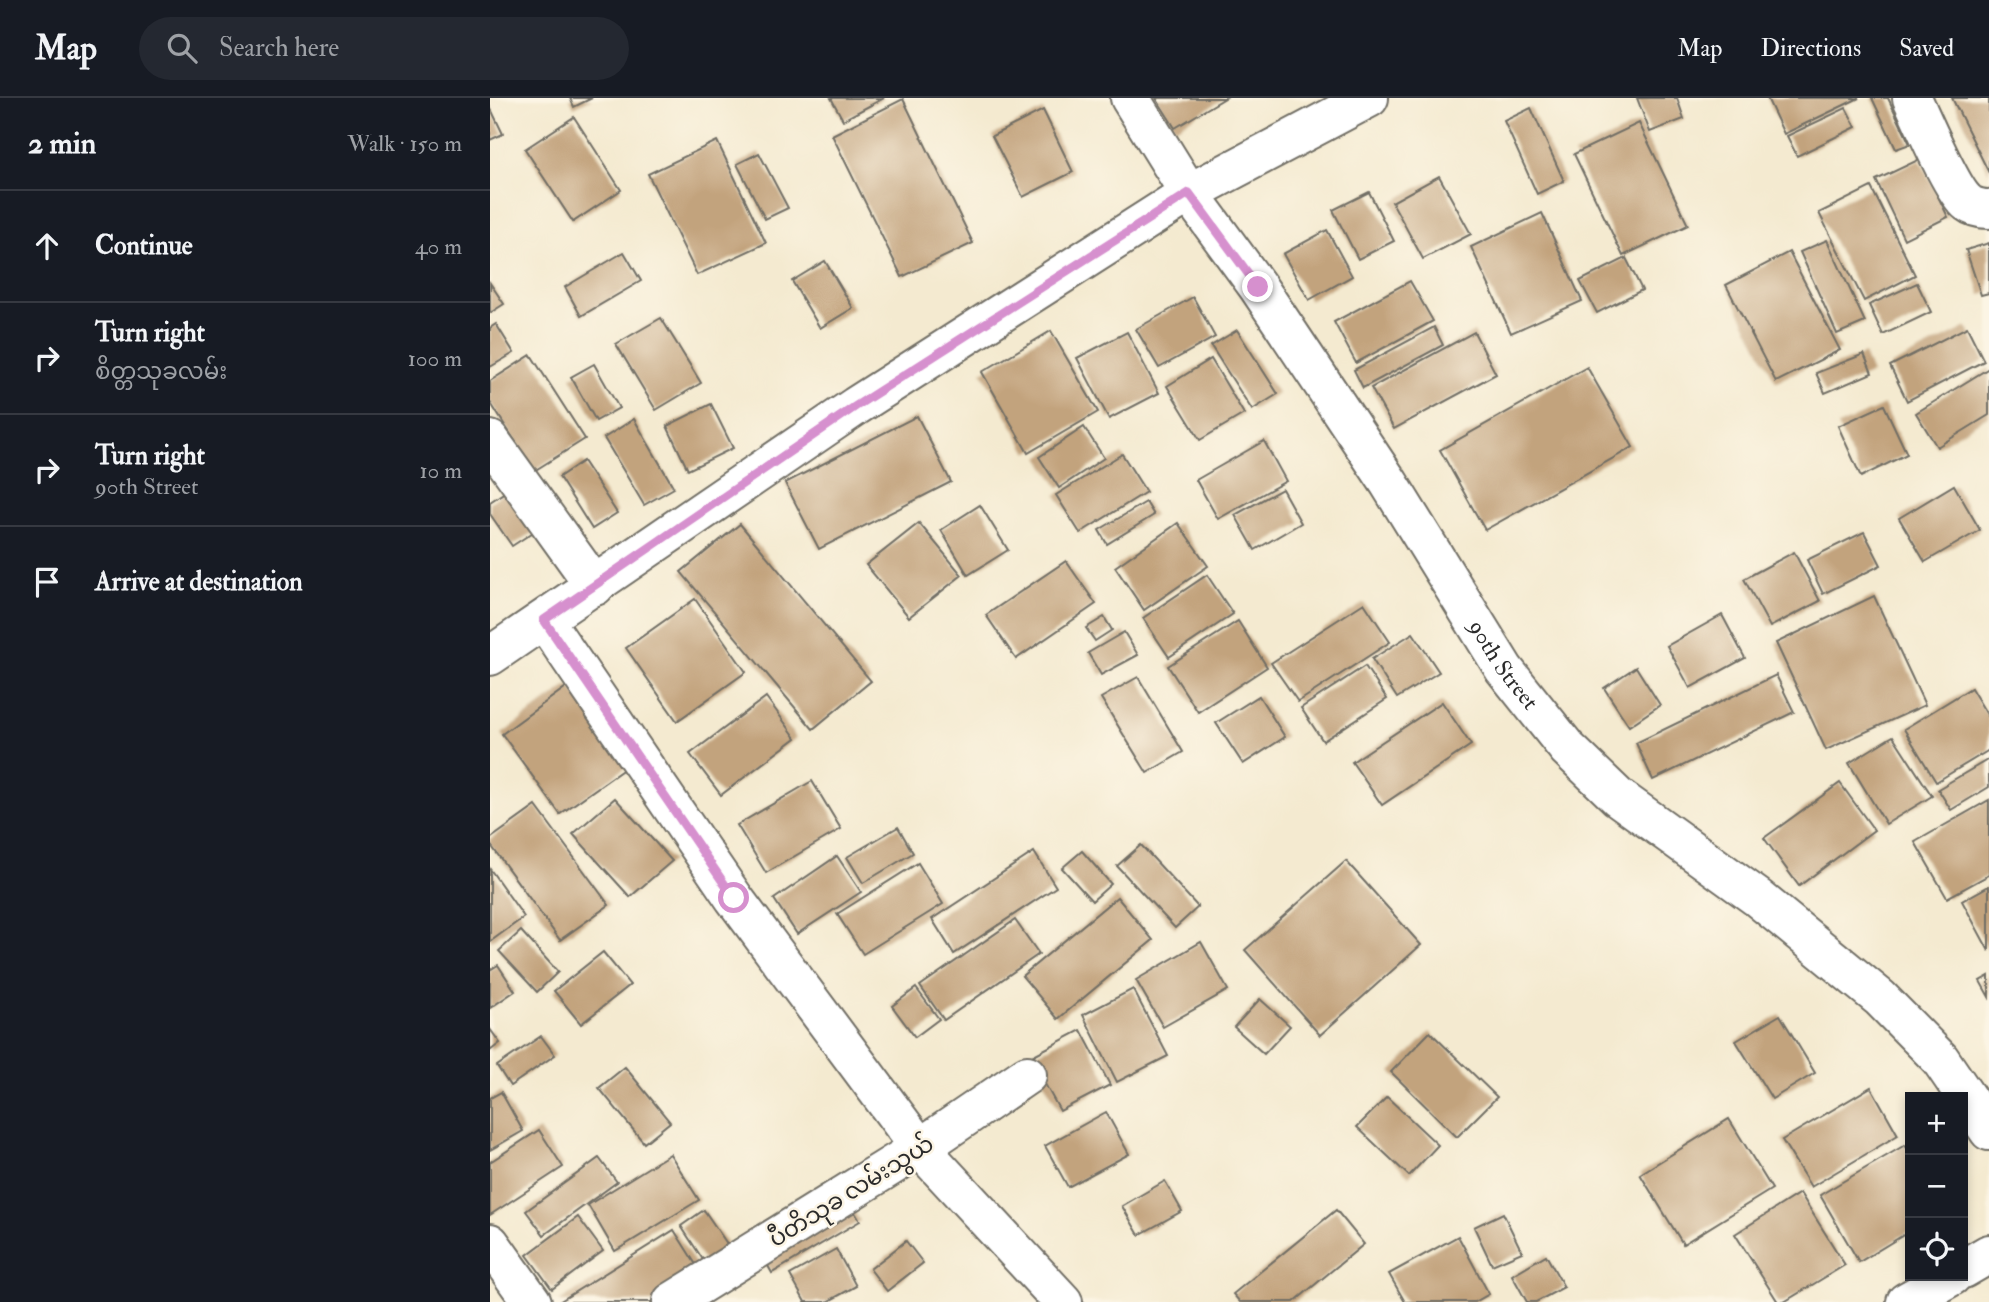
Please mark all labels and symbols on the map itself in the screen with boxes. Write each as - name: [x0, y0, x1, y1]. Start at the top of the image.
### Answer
- route end: [1242, 271, 1273, 302]
- street label: 90th Street: [1461, 613, 1545, 716]
- route start: [718, 882, 749, 913]
- street label: ပီတိသုခ လမ်းသွယ်: [762, 1127, 941, 1257]

